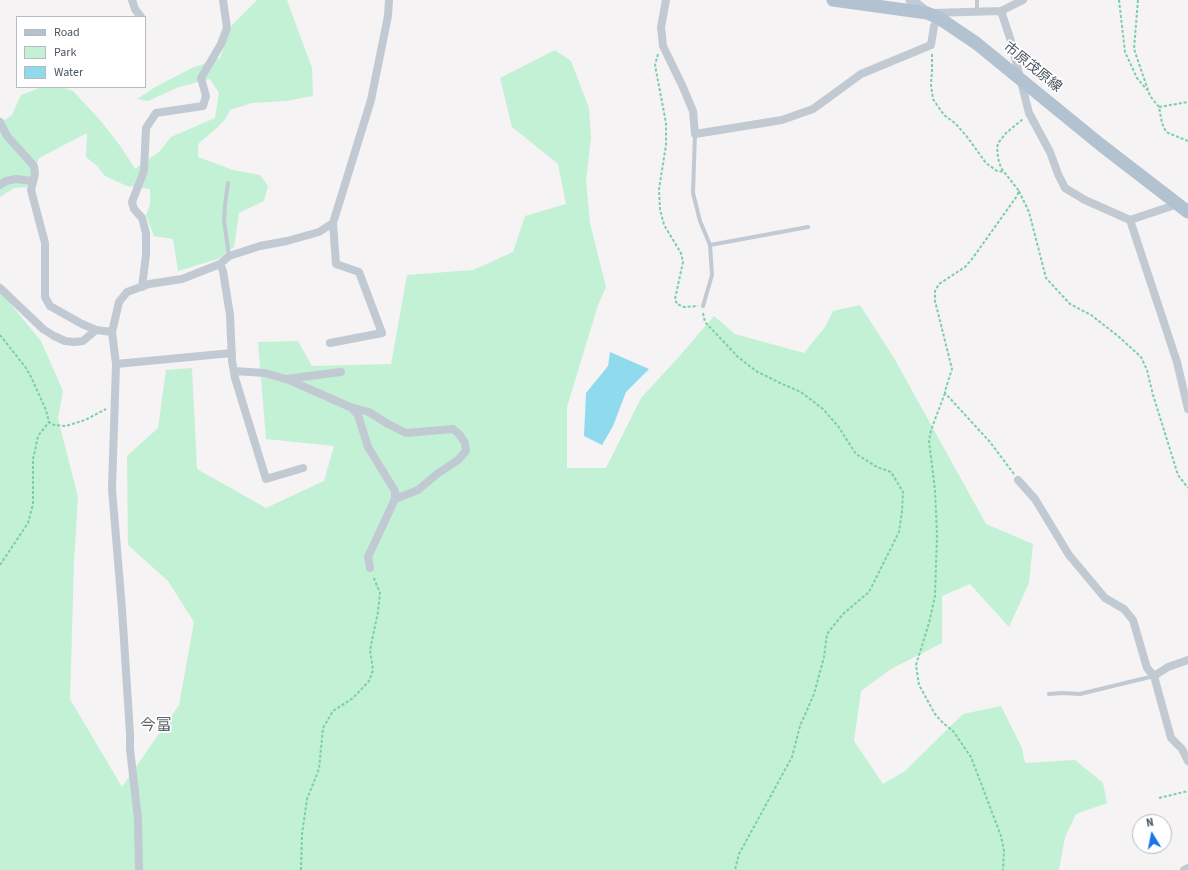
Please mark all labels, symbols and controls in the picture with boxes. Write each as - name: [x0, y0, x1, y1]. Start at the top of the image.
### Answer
- legend: [16, 16, 146, 88]
- text: Road: [54, 24, 80, 41]
- street label: 市原茂原線: [1000, 39, 1064, 97]
- text: Park: [54, 44, 76, 61]
- text: Water: [54, 64, 83, 81]
- district label: 今富: [140, 716, 172, 736]
- north arrow: [1132, 814, 1172, 854]
- text: N: [1145, 815, 1155, 831]

